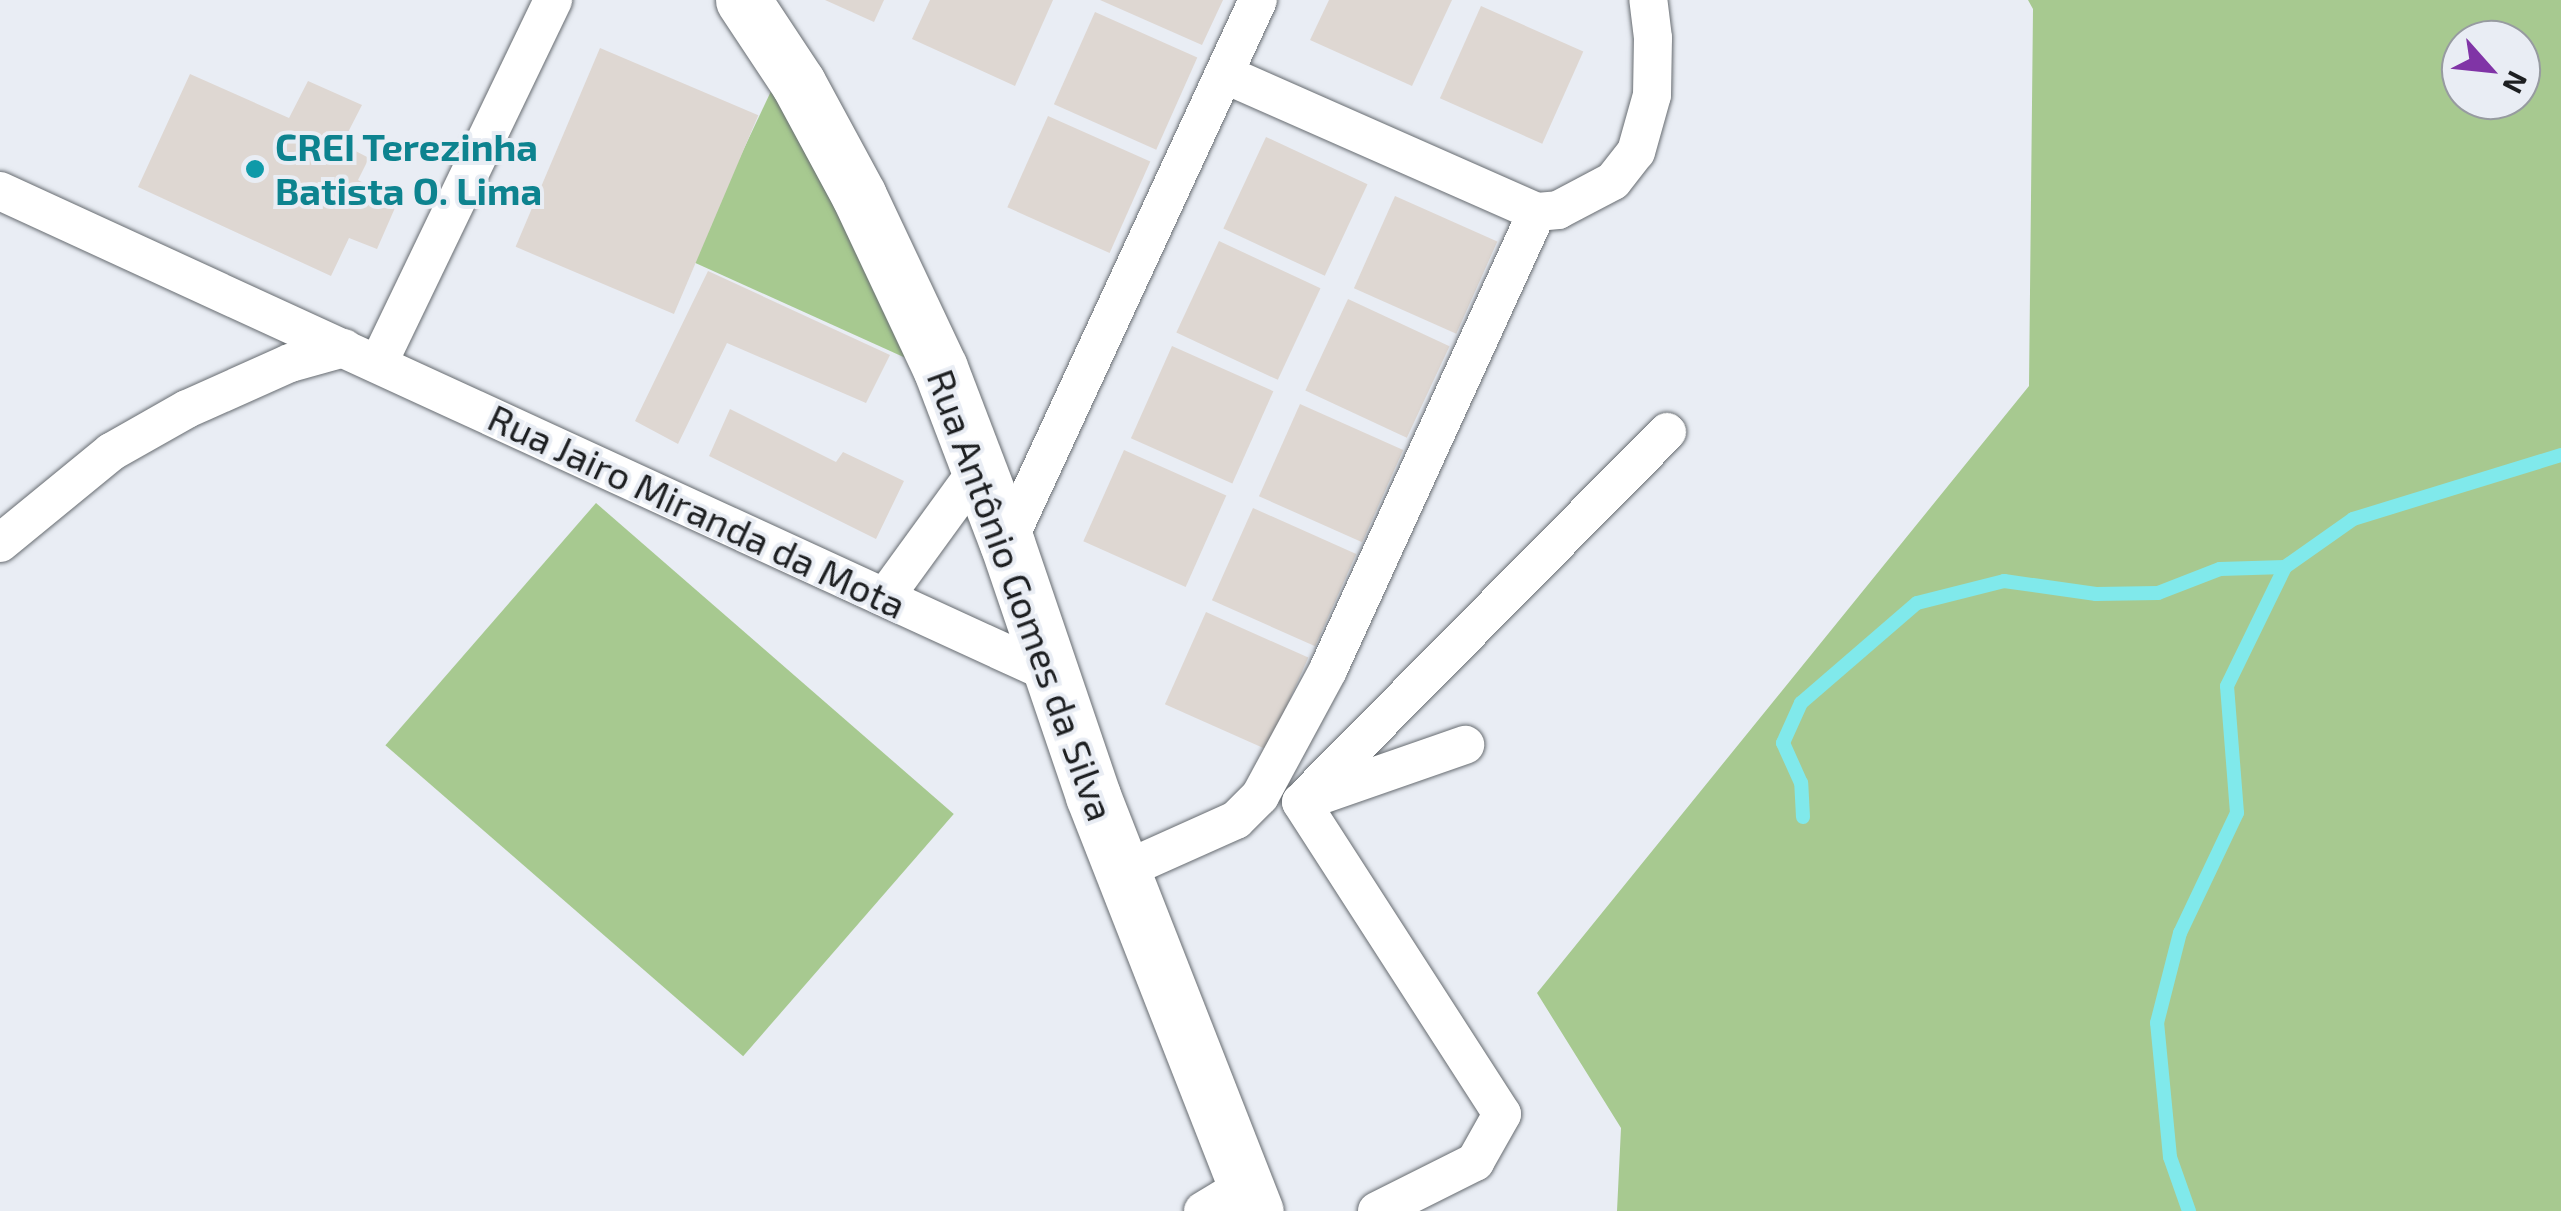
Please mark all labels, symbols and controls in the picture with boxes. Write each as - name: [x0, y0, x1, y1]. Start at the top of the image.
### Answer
- north arrow: [2441, 20, 2541, 120]
- text: N: [2496, 66, 2536, 99]
- place label: CREI Terezinha Batista O. Lima: [275, 124, 542, 213]
- marker: CREI Terezinha Batista O. Lima: [244, 158, 266, 180]
- street label: Rua Antônio Gomes da Silva: [918, 363, 1124, 827]
- street label: Rua Jairo Miranda da Mota: [481, 394, 913, 628]

